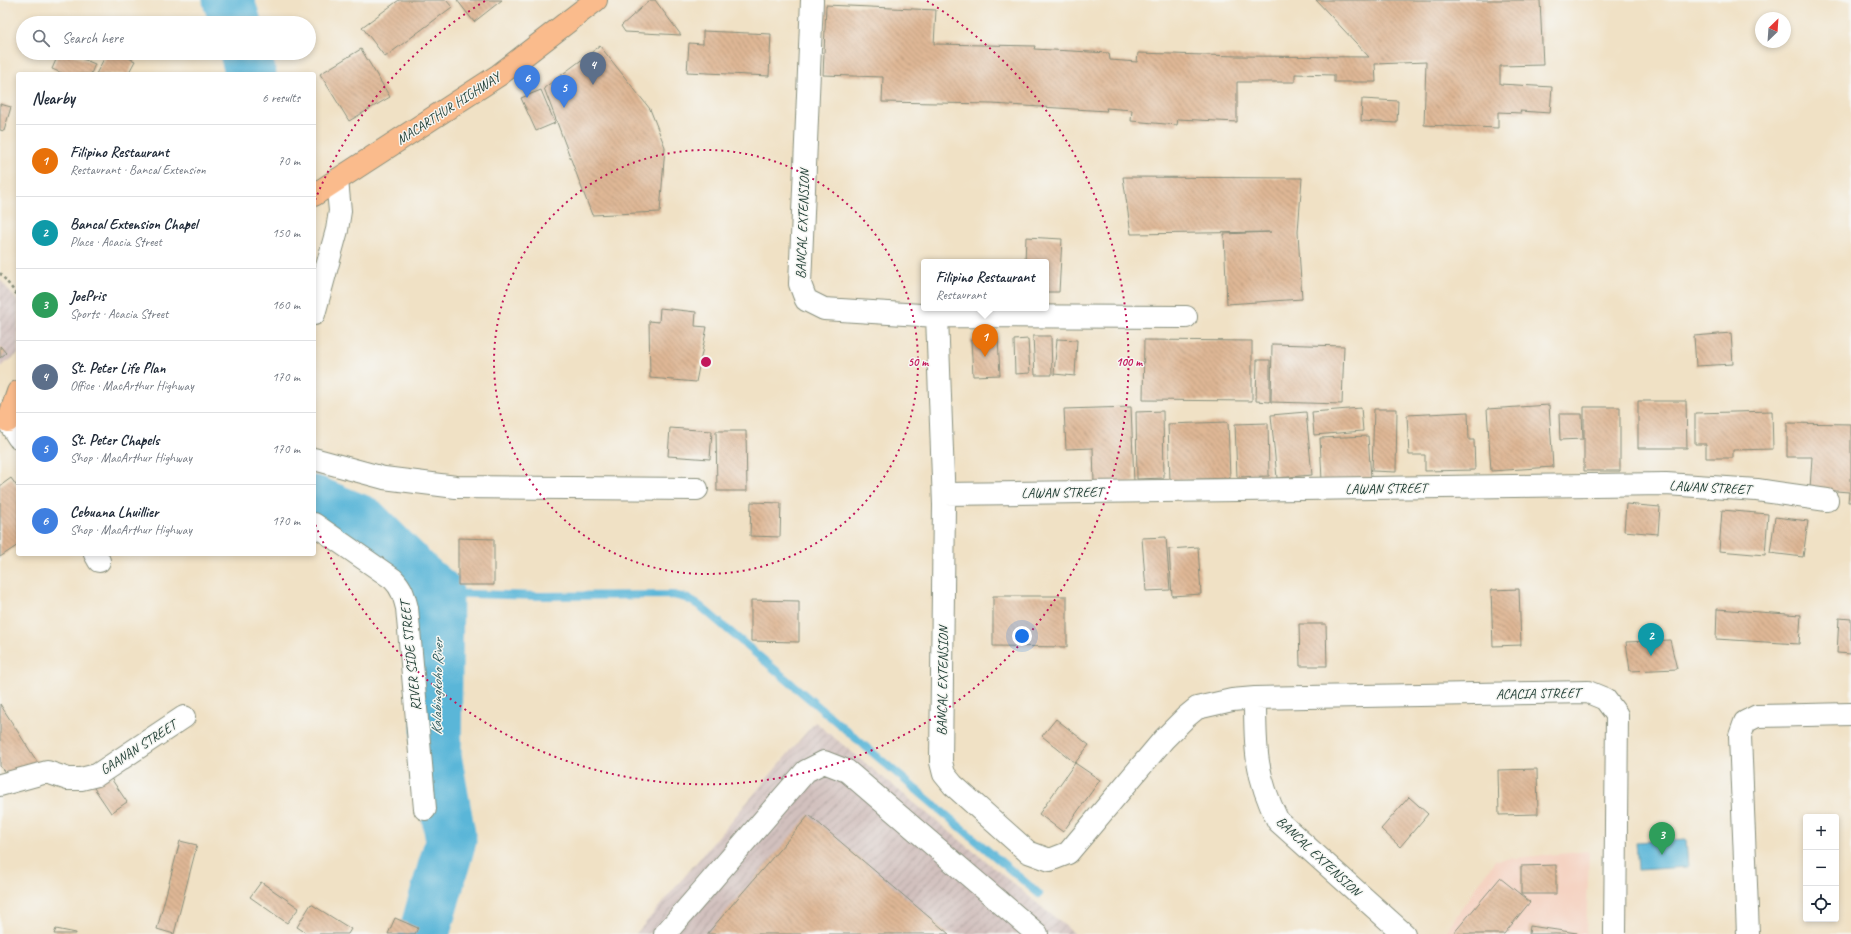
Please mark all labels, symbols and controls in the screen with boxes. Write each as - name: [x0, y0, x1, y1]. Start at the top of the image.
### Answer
- north arrow: [1755, 12, 1791, 48]
- search box: [16, 16, 316, 60]
- icon: search: [30, 27, 52, 49]
- text: Search here: [62, 29, 123, 48]
- pin: 4: [580, 52, 606, 85]
- pin: 6: [514, 65, 540, 98]
- street label: MACARTHUR HIGHWAY: [393, 67, 505, 148]
- pin: 5: [551, 75, 577, 108]
- text: Nearby: [32, 88, 75, 109]
- text: 6 results: [262, 90, 300, 106]
- text: Filipino Restaurant: [70, 143, 169, 162]
- text: 1: [42, 153, 48, 169]
- text: 70 m: [278, 153, 300, 169]
- text: Restaurant · Bancal Extension: [70, 162, 206, 178]
- street label: BANCAL EXTENSION: [792, 167, 813, 279]
- text: Bancal Extension Chapel: [70, 215, 197, 234]
- text: 2: [42, 225, 48, 241]
- text: 150 m: [272, 225, 300, 241]
- text: Place · Acacia Street: [70, 234, 162, 250]
- popup: [921, 259, 1049, 311]
- text: Filipino Restaurant: [936, 268, 1034, 287]
- text: JoePris: [70, 287, 105, 306]
- text: Restaurant: [936, 287, 986, 303]
- text: 3: [42, 297, 48, 313]
- text: 160 m: [272, 297, 300, 313]
- text: Sports · Acacia Street: [70, 306, 168, 322]
- pin: 1: [972, 324, 998, 357]
- text: 50 m: [908, 354, 929, 370]
- text: 100 m: [1116, 354, 1143, 370]
- centre of rings: [699, 355, 713, 369]
- text: St. Peter Life Plan: [70, 359, 165, 378]
- text: 4: [42, 369, 48, 385]
- text: 170 m: [272, 369, 300, 385]
- text: Office · MacArthur Highway: [70, 378, 194, 394]
- text: St. Peter Chapels: [70, 431, 159, 450]
- text: 5: [42, 441, 48, 457]
- text: 170 m: [272, 441, 300, 457]
- text: Shop · MacArthur Highway: [70, 450, 192, 466]
- street label: LAWAN STREET: [1669, 477, 1755, 498]
- street label: LAWAN STREET: [1345, 479, 1431, 498]
- street label: LAWAN STREET: [1021, 483, 1107, 502]
- text: Cebuana Lhuillier: [70, 503, 158, 522]
- text: 6: [42, 513, 48, 529]
- text: 170 m: [272, 513, 300, 529]
- text: Shop · MacArthur Highway: [70, 522, 192, 538]
- street label: RIVER SIDE STREET: [396, 597, 425, 712]
- pin: 2: [1638, 623, 1664, 656]
- street label: BANCAL EXTENSION: [933, 624, 952, 736]
- your location: [1012, 626, 1032, 646]
- water label: Kalabingkoho River: [427, 636, 448, 735]
- street label: ACACIA STREET: [1496, 684, 1584, 703]
- street label: GAANAN STREET: [97, 714, 183, 778]
- street label: BANCAL EXTENSION: [1273, 813, 1366, 901]
- map controls: [1803, 814, 1839, 922]
- button: +: [1803, 814, 1839, 850]
- pin: 3: [1649, 822, 1675, 855]
- button: −: [1803, 850, 1839, 886]
- button: locate: [1803, 886, 1839, 922]

